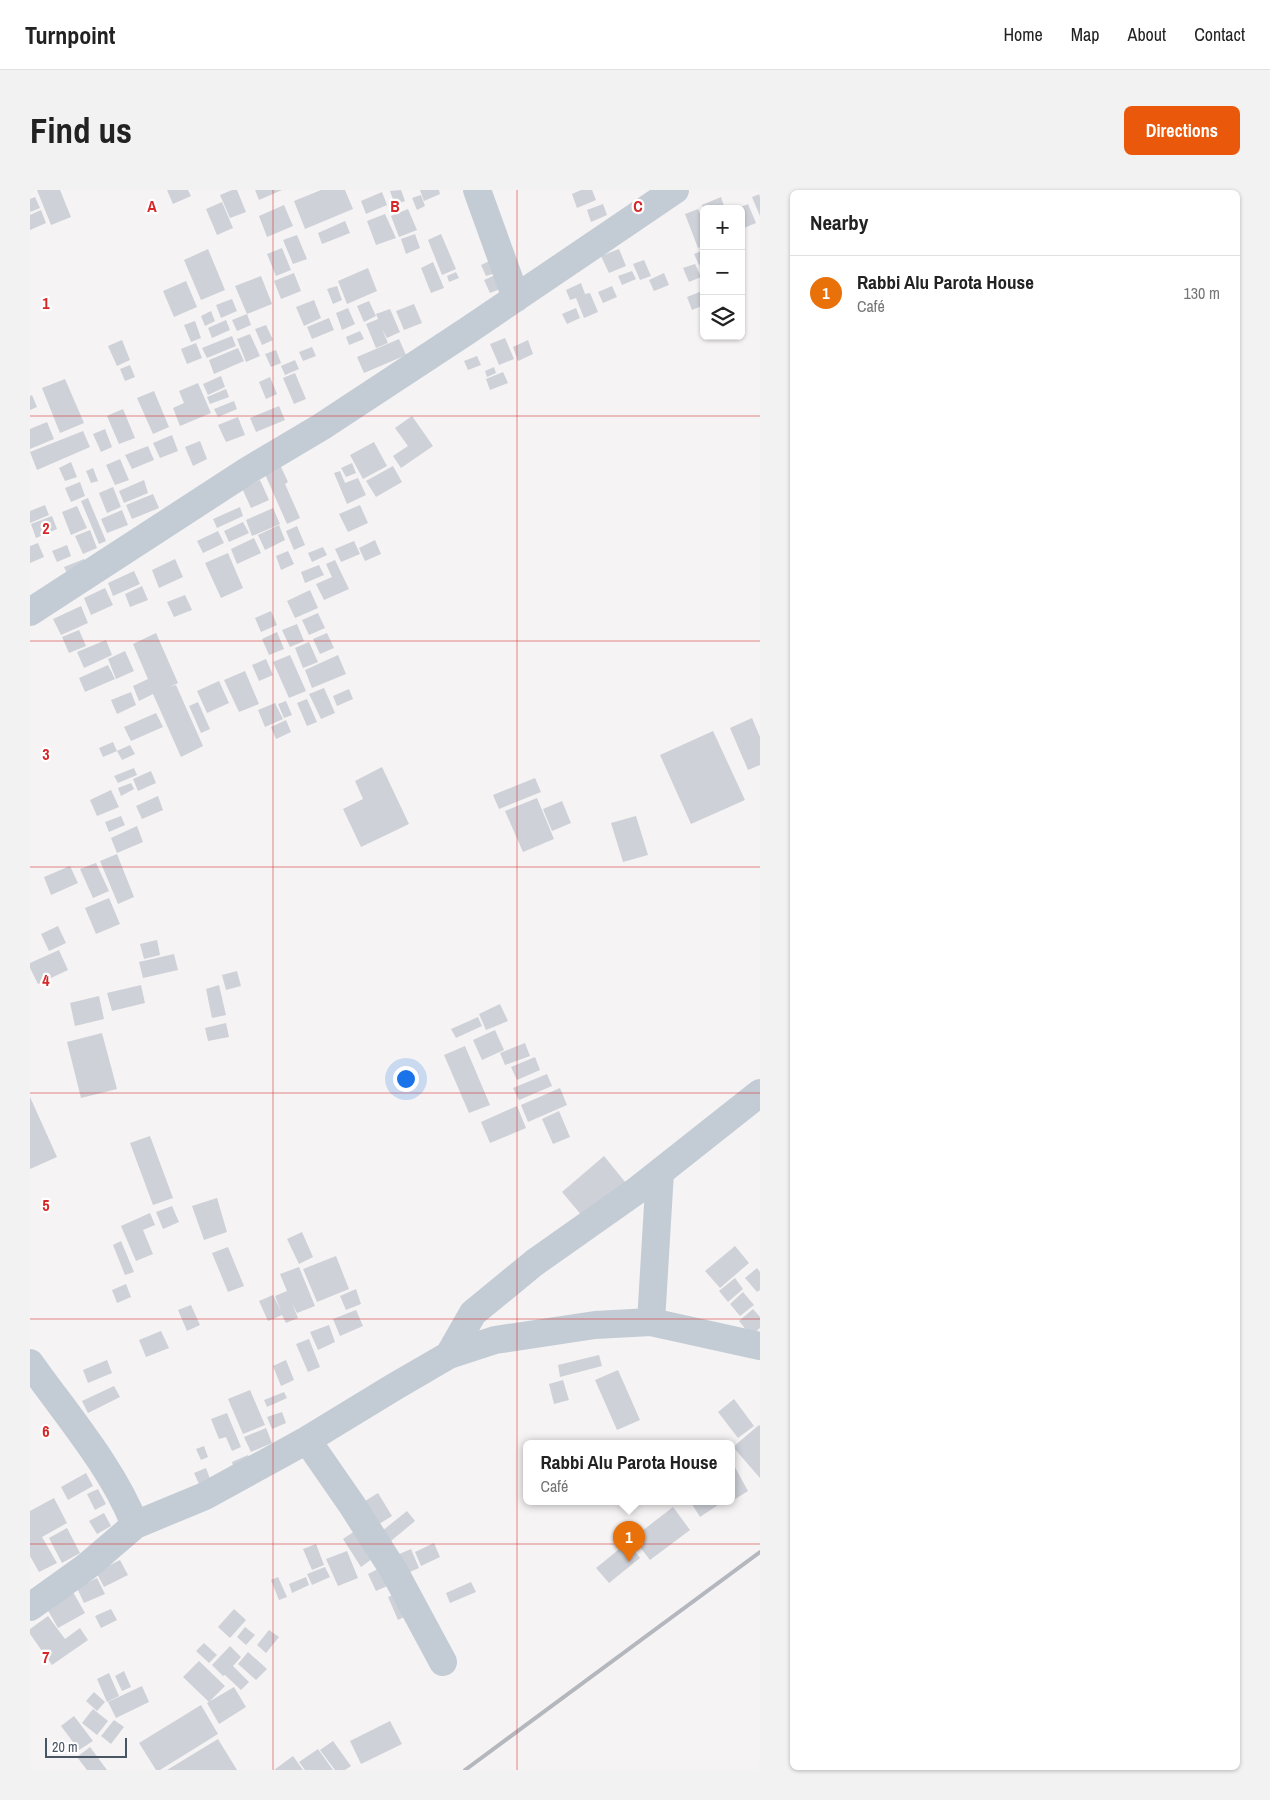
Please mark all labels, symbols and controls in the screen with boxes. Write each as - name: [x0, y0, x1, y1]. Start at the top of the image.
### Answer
- text: Turnpoint: [25, 19, 115, 51]
- text: Home: [1003, 22, 1043, 47]
- text: Map: [1071, 22, 1100, 47]
- text: About: [1128, 22, 1166, 47]
- text: Contact: [1194, 22, 1245, 47]
- button: Directions: [1124, 106, 1240, 155]
- text: Find us: [30, 107, 132, 154]
- text: A: [147, 195, 157, 217]
- text: B: [390, 195, 400, 217]
- text: C: [633, 195, 643, 217]
- map controls: [700, 205, 745, 340]
- button: +: [700, 205, 745, 250]
- text: Nearby: [810, 208, 868, 237]
- button: −: [700, 250, 745, 295]
- text: Rabbi Alu Parota House: [857, 269, 1034, 295]
- text: 1: [822, 282, 830, 304]
- text: 130 m: [1184, 282, 1220, 304]
- text: 1: [42, 292, 50, 314]
- button: layers: [700, 295, 745, 340]
- text: Café: [857, 295, 885, 317]
- text: 2: [42, 517, 50, 539]
- text: 3: [42, 743, 50, 765]
- text: 4: [42, 969, 50, 991]
- your location: [393, 1066, 419, 1092]
- text: 5: [42, 1194, 50, 1216]
- text: 6: [42, 1420, 50, 1442]
- popup: [523, 1440, 735, 1505]
- text: Rabbi Alu Parota House: [541, 1449, 717, 1475]
- text: Café: [541, 1475, 568, 1497]
- pin: 1: [613, 1521, 645, 1562]
- text: 7: [42, 1646, 50, 1668]
- scale bar: [45, 1735, 128, 1758]
- text: 20 m: [52, 1738, 78, 1756]

